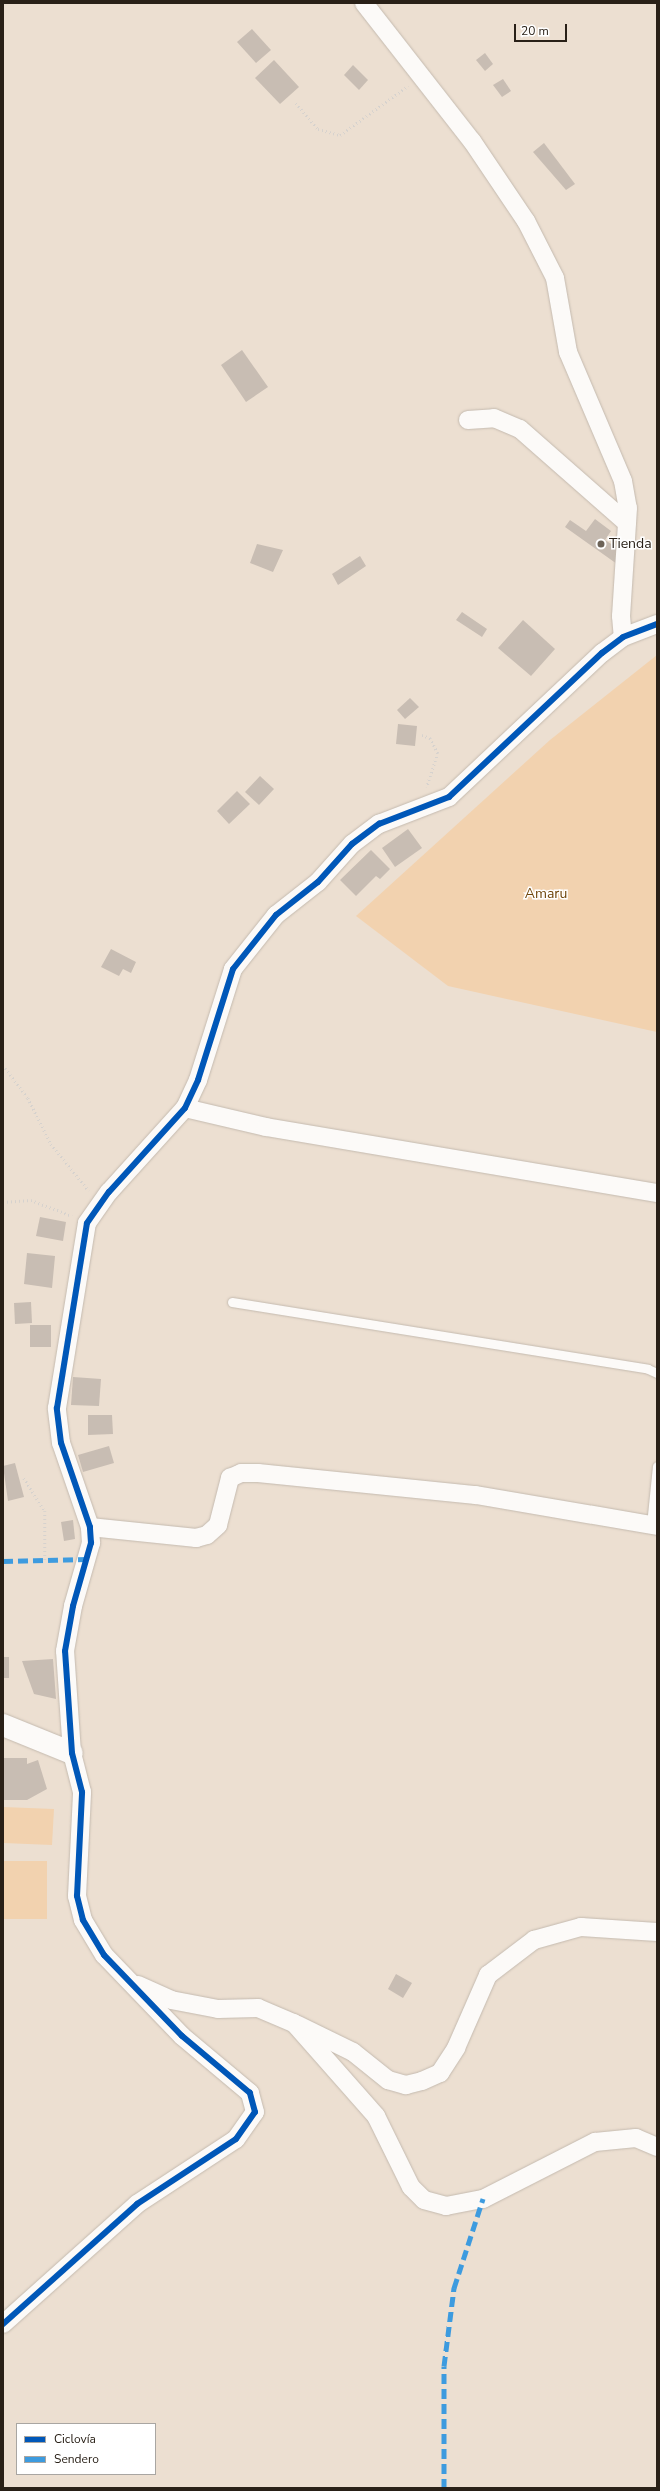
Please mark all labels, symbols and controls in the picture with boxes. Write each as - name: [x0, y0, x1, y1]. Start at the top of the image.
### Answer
- scale bar: [516, 16, 569, 42]
- text: 20 m: [521, 23, 549, 39]
- place label: Tienda: [609, 536, 652, 552]
- marker: Tienda: [596, 539, 606, 549]
- park label: Amaru: [525, 886, 567, 902]
- legend: [16, 2423, 156, 2475]
- text: Ciclovía: [54, 2431, 96, 2447]
- text: Sendero: [54, 2451, 99, 2467]

